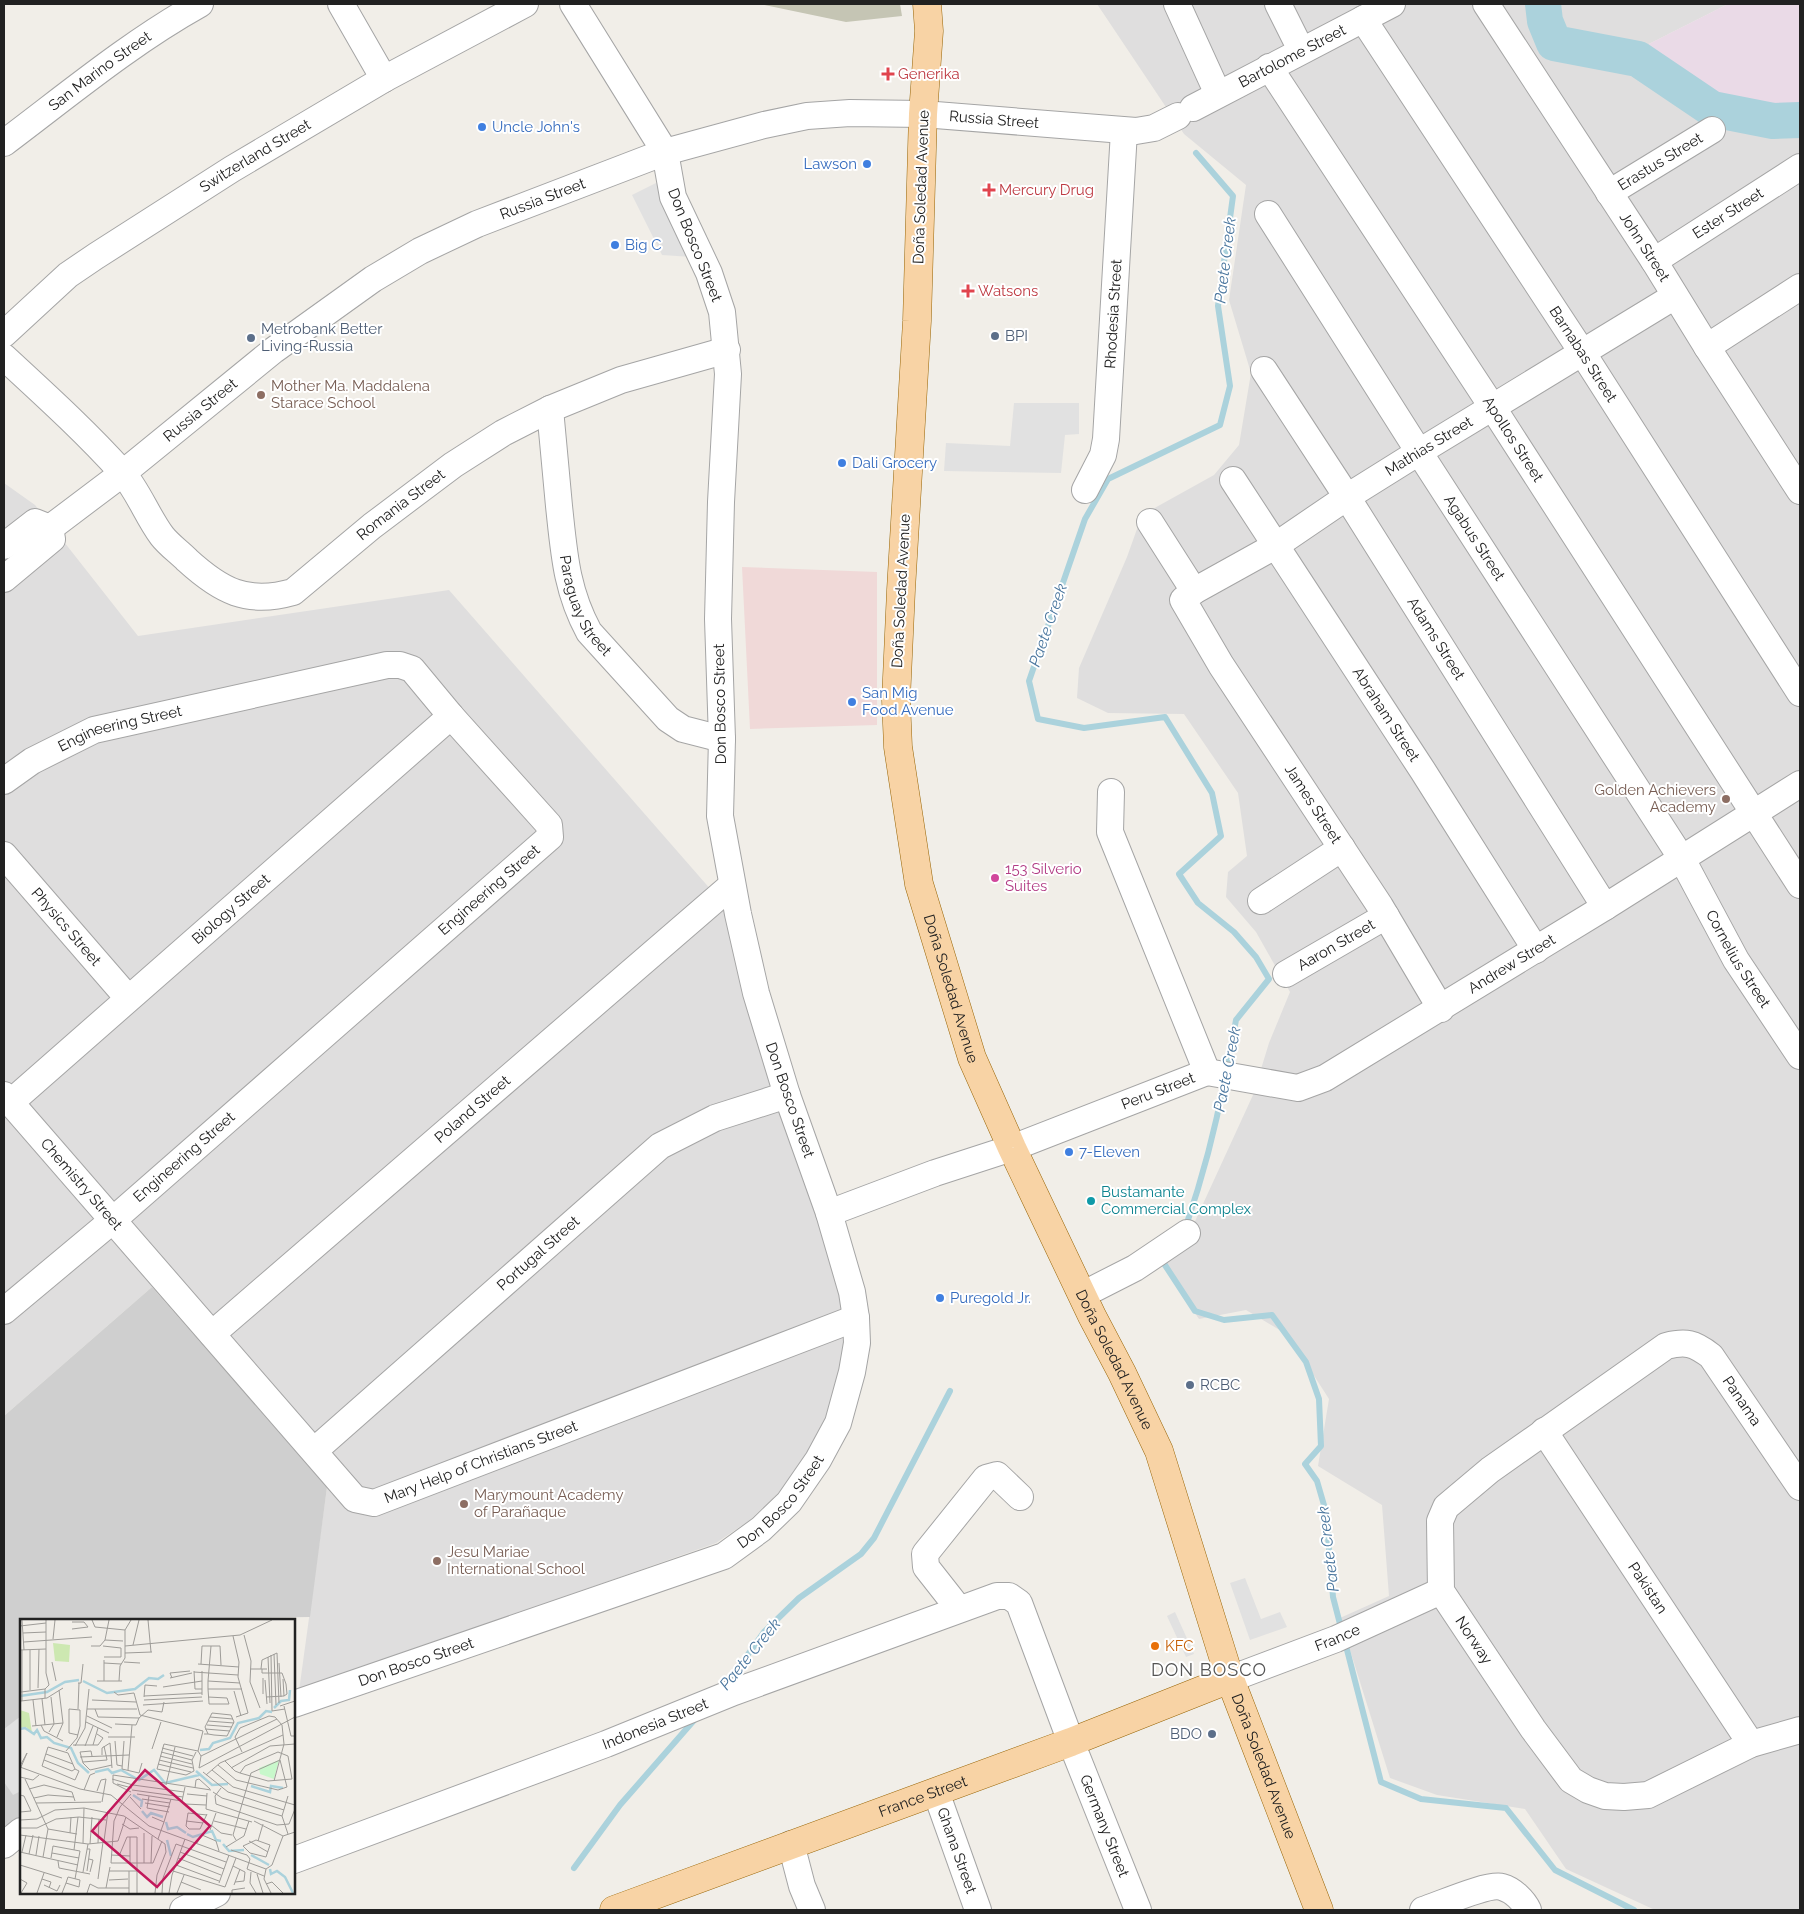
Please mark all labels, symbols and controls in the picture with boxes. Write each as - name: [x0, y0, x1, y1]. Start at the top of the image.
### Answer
- street label: Bartolome Street: [1236, 21, 1349, 92]
- street label: San Marino Street: [45, 27, 155, 115]
- place label: Generika: [898, 65, 960, 83]
- marker: Generika: [882, 68, 894, 80]
- street label: Russia Street: [948, 107, 1040, 132]
- street label: Doña Soledad Avenue: [909, 109, 933, 264]
- street label: Switzerland Street: [196, 115, 314, 196]
- place label: Uncle John's: [492, 118, 580, 136]
- marker: Uncle John's: [476, 121, 488, 133]
- street label: Erastus Street: [1614, 129, 1706, 195]
- place label: Lawson: [803, 155, 857, 173]
- marker: Lawson: [861, 158, 873, 170]
- street label: Russia Street: [497, 174, 588, 223]
- place label: Mercury Drug: [999, 181, 1094, 199]
- marker: Mercury Drug: [983, 184, 995, 196]
- street label: Ester Street: [1689, 184, 1767, 243]
- street label: Don Bosco Street: [664, 186, 726, 304]
- street label: John Street: [1616, 209, 1673, 285]
- water label: Paete Creek: [1210, 215, 1240, 304]
- place label: Big C: [625, 236, 662, 254]
- marker: Big C: [609, 239, 621, 251]
- street label: Rhodesia Street: [1101, 259, 1126, 369]
- place label: Watsons: [978, 282, 1038, 300]
- marker: Watsons: [962, 285, 974, 297]
- street label: Barnabas Street: [1545, 303, 1621, 405]
- place label: Metrobank Better Living-Russia: [261, 320, 383, 355]
- place label: BPI: [1005, 327, 1028, 345]
- marker: BPI: [989, 330, 1001, 342]
- marker: Metrobank Better Living-Russia: [245, 332, 257, 344]
- street label: Russia Street: [160, 375, 241, 446]
- place label: Mother Ma. Maddalena Starace School: [271, 377, 430, 412]
- marker: Mother Ma. Maddalena Starace School: [255, 389, 267, 401]
- street label: Apollos Street: [1479, 393, 1547, 485]
- street label: Mathias Street: [1382, 413, 1476, 480]
- place label: Dali Grocery: [852, 454, 937, 472]
- marker: Dali Grocery: [836, 457, 848, 469]
- street label: Romania Street: [353, 465, 448, 544]
- street label: Agabus Street: [1440, 492, 1509, 584]
- street label: Doña Soledad Avenue: [888, 513, 914, 668]
- street label: Paraguay Street: [556, 554, 615, 660]
- water label: Paete Creek: [1025, 581, 1071, 669]
- street label: Adams Street: [1403, 594, 1469, 683]
- street label: Don Bosco Street: [710, 643, 730, 765]
- street label: Abraham Street: [1349, 664, 1423, 765]
- place label: San Mig Food Avenue: [862, 684, 954, 719]
- marker: San Mig Food Avenue: [846, 696, 858, 708]
- street label: Engineering Street: [55, 702, 183, 756]
- street label: James Street: [1281, 761, 1345, 847]
- place label: Golden Achievers Academy: [1594, 781, 1716, 816]
- marker: Golden Achievers Academy: [1720, 793, 1732, 805]
- street label: Engineering Street: [435, 841, 543, 939]
- place label: 153 Silverio Suites: [1005, 860, 1082, 895]
- street label: Biology Street: [188, 870, 274, 948]
- marker: 153 Silverio Suites: [989, 872, 1001, 884]
- street label: Physics Street: [28, 884, 105, 969]
- street label: Cornelius Street: [1702, 907, 1774, 1011]
- street label: Doña Soledad Avenue: [920, 912, 982, 1066]
- street label: Aaron Street: [1294, 915, 1378, 974]
- street label: Andrew Street: [1465, 930, 1559, 997]
- water label: Paete Creek: [1209, 1024, 1245, 1113]
- street label: Don Bosco Street: [762, 1040, 818, 1160]
- street label: Peru Street: [1119, 1069, 1197, 1114]
- street label: Poland Street: [431, 1072, 514, 1147]
- street label: Engineering Street: [130, 1108, 238, 1206]
- street label: Chemistry Street: [37, 1135, 126, 1234]
- place label: 7-Eleven: [1079, 1143, 1140, 1161]
- marker: 7-Eleven: [1063, 1146, 1075, 1158]
- place label: Bustamante Commercial Complex: [1101, 1183, 1252, 1218]
- marker: Bustamante Commercial Complex: [1085, 1195, 1097, 1207]
- street label: Portugal Street: [493, 1212, 583, 1294]
- street label: Doña Soledad Avenue: [1072, 1287, 1157, 1433]
- place label: Puregold Jr.: [950, 1289, 1031, 1307]
- marker: Puregold Jr.: [934, 1292, 946, 1304]
- street label: Panama: [1719, 1373, 1765, 1429]
- place label: RCBC: [1200, 1376, 1240, 1394]
- marker: RCBC: [1184, 1379, 1196, 1391]
- street label: Mary Help of Christians Street: [382, 1417, 580, 1507]
- street label: Don Bosco Street: [734, 1452, 828, 1552]
- place label: Marymount Academy of Parañaque: [474, 1486, 624, 1521]
- marker: Marymount Academy of Parañaque: [458, 1498, 470, 1510]
- water label: Paete Creek: [1313, 1504, 1343, 1593]
- place label: Jesu Mariae International School: [447, 1543, 586, 1578]
- marker: Jesu Mariae International School: [431, 1555, 443, 1567]
- street label: Pakistan: [1624, 1559, 1671, 1617]
- street label: Norway: [1451, 1613, 1496, 1668]
- water label: Paete Creek: [715, 1614, 785, 1694]
- inset map: [20, 1619, 295, 1894]
- street label: France: [1312, 1620, 1363, 1655]
- street label: Don Bosco Street: [356, 1634, 476, 1690]
- place label: KFC: [1165, 1637, 1194, 1655]
- marker: KFC: [1149, 1640, 1161, 1652]
- district label: DON BOSCO: [1151, 1659, 1267, 1680]
- street label: Doña Soledad Avenue: [1227, 1691, 1300, 1842]
- street label: Indonesia Street: [600, 1694, 711, 1754]
- place label: BDO: [1170, 1725, 1202, 1743]
- marker: BDO: [1206, 1728, 1218, 1740]
- street label: France Street: [876, 1772, 969, 1821]
- street label: Germany Street: [1076, 1772, 1133, 1880]
- street label: Ghana Street: [933, 1805, 980, 1896]

